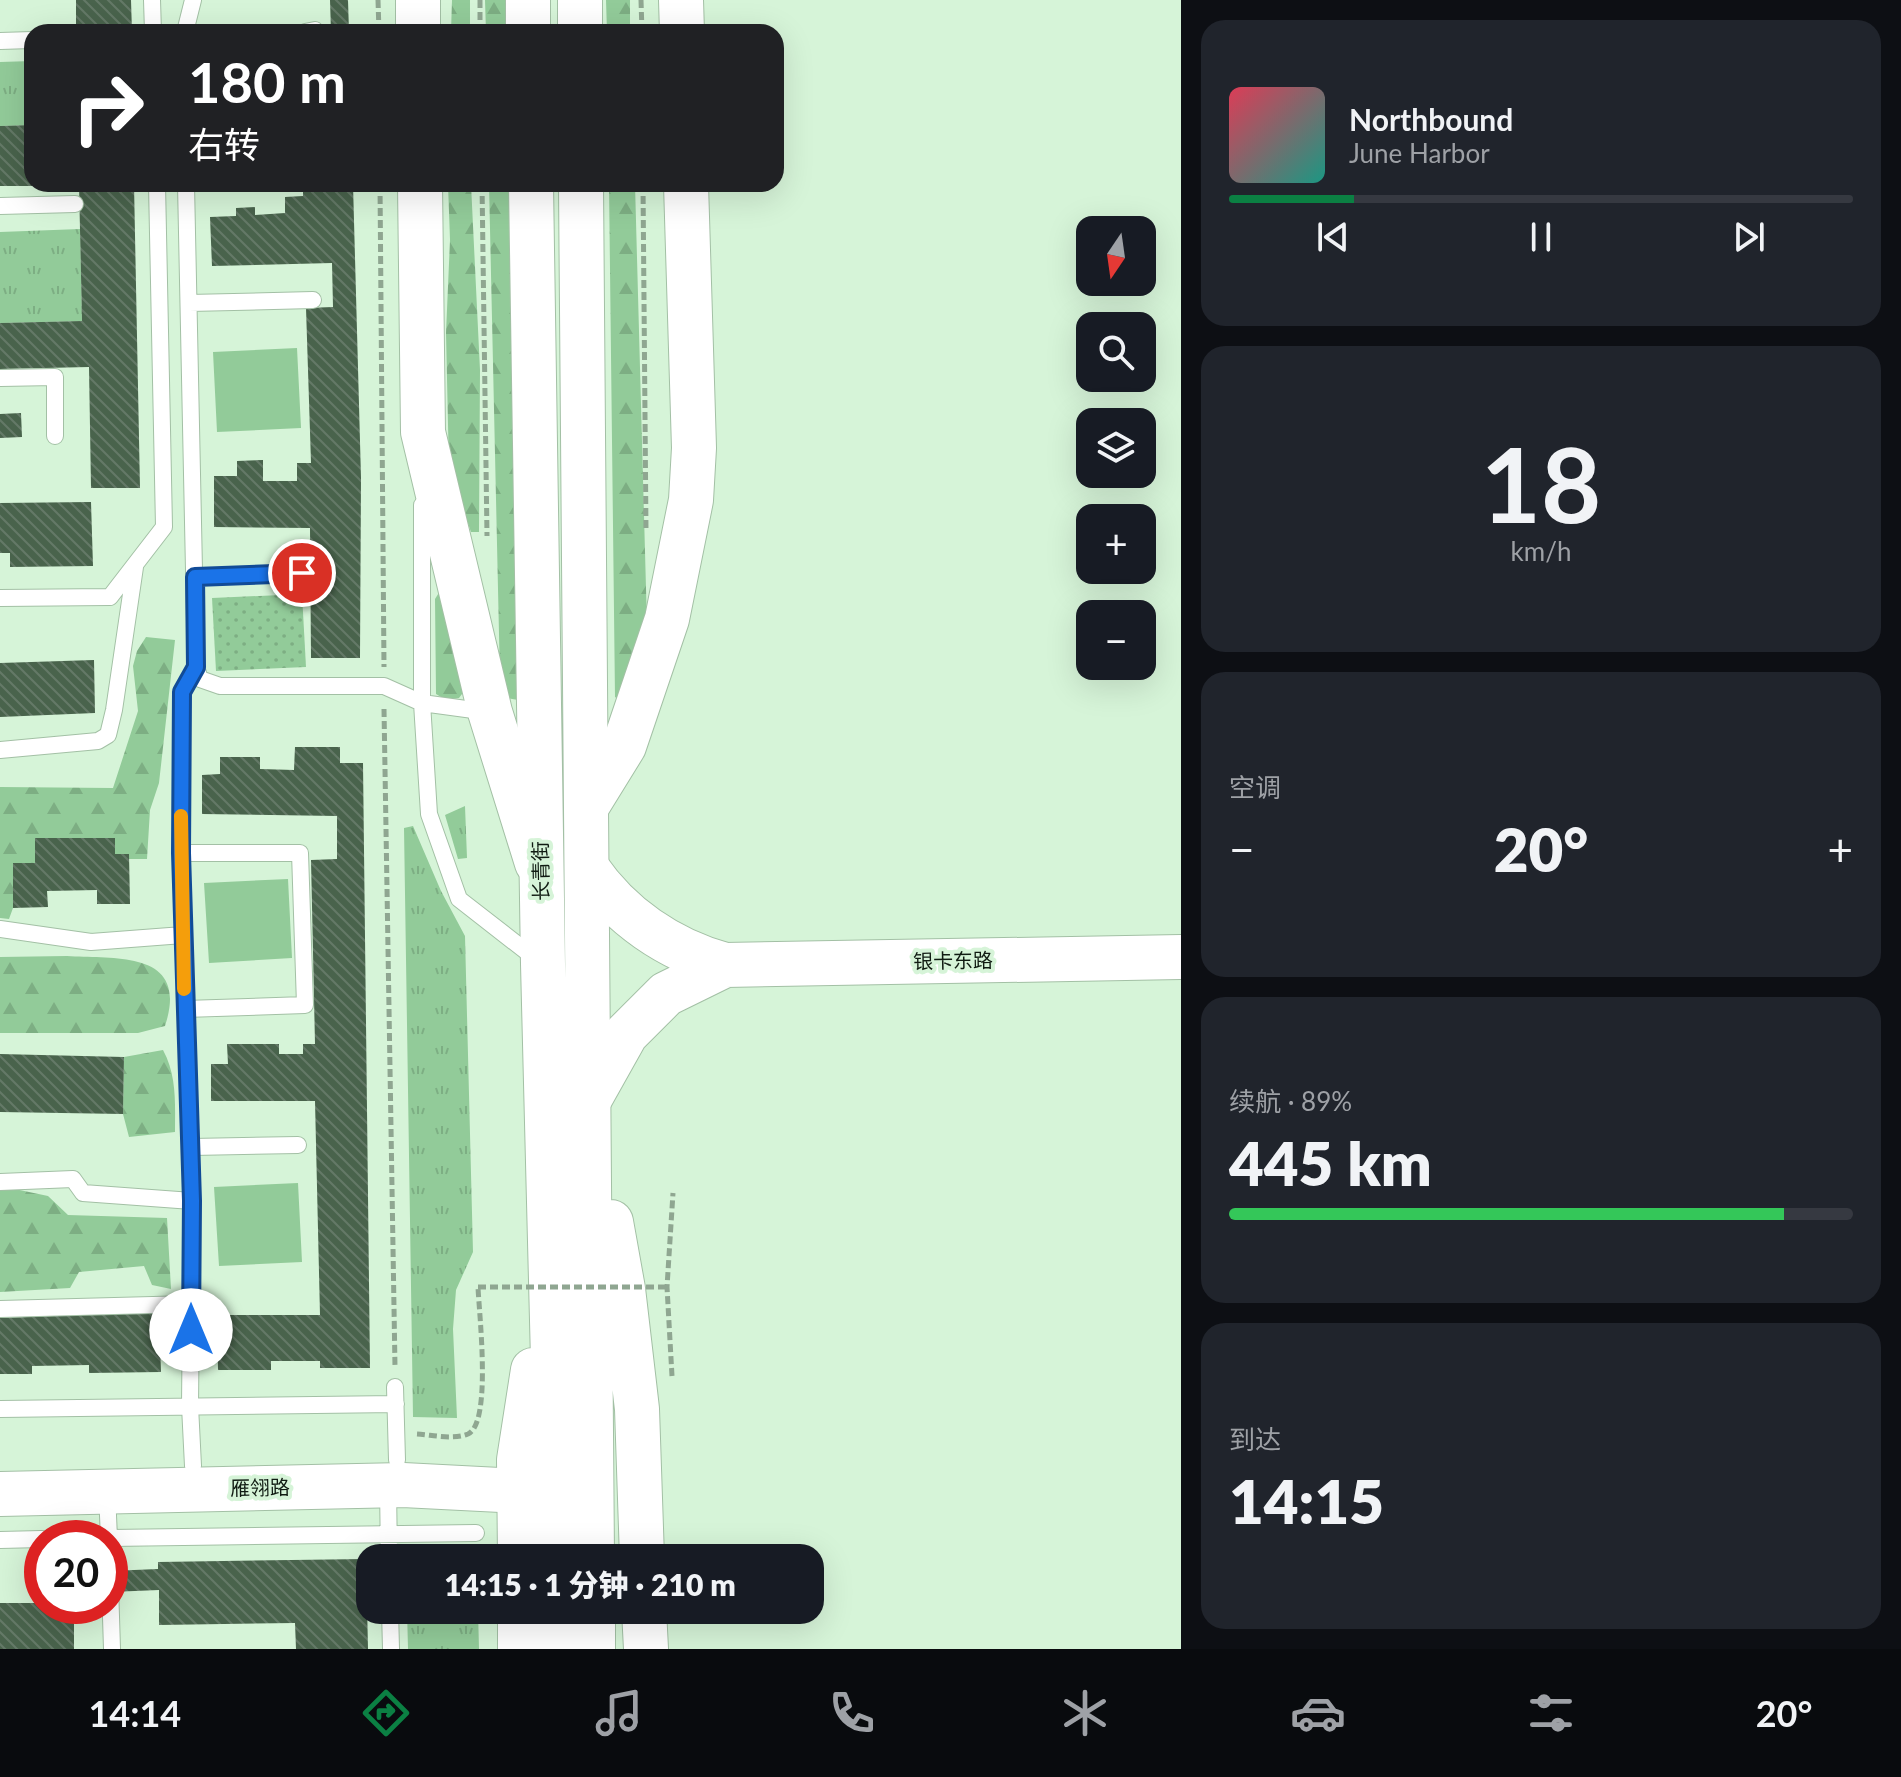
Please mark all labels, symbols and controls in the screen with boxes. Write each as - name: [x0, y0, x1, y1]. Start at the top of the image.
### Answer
- text: 180 m: [188, 48, 346, 115]
- icon: right: [56, 56, 160, 160]
- text: Northbound: [1349, 101, 1513, 137]
- text: 右转: [188, 122, 260, 166]
- text: June Harbor: [1349, 137, 1490, 169]
- icon: previous: [1311, 215, 1355, 259]
- icon: pause: [1519, 215, 1563, 259]
- icon: next: [1727, 215, 1771, 259]
- north arrow: [1076, 216, 1156, 296]
- map controls: [1076, 216, 1156, 680]
- button: search: [1076, 312, 1156, 392]
- button: layers: [1076, 408, 1156, 488]
- text: 18: [1481, 420, 1601, 545]
- button: +: [1076, 504, 1156, 584]
- text: km/h: [1511, 535, 1571, 567]
- pin: [268, 539, 336, 607]
- icon: arrive: [280, 551, 324, 595]
- button: −: [1076, 600, 1156, 680]
- text: 空调: [1229, 771, 1281, 803]
- text: 20°: [1494, 813, 1588, 885]
- text: −: [1229, 823, 1255, 875]
- text: +: [1827, 823, 1853, 875]
- street label: 长青街: [527, 841, 553, 901]
- street label: 银卡东路: [913, 947, 993, 973]
- text: 续航 · 89%: [1229, 1085, 1352, 1117]
- text: 445 km: [1229, 1127, 1432, 1199]
- position arrow: [149, 1288, 233, 1372]
- text: 到达: [1229, 1423, 1281, 1455]
- text: 14:15: [1229, 1465, 1384, 1537]
- street label: 雁翎路: [230, 1474, 290, 1500]
- speed limit sign: 20: [24, 1520, 128, 1624]
- text: 14:15 · 1 分钟 · 210 m: [444, 1566, 736, 1602]
- icon: directions: [358, 1685, 414, 1741]
- icon: music: [591, 1685, 647, 1741]
- icon: phone: [824, 1685, 880, 1741]
- icon: climate: [1057, 1685, 1113, 1741]
- icon: car: [1290, 1685, 1346, 1741]
- icon: filters: [1523, 1685, 1579, 1741]
- text: 14:14: [88, 1691, 181, 1735]
- text: 20°: [1756, 1691, 1812, 1735]

